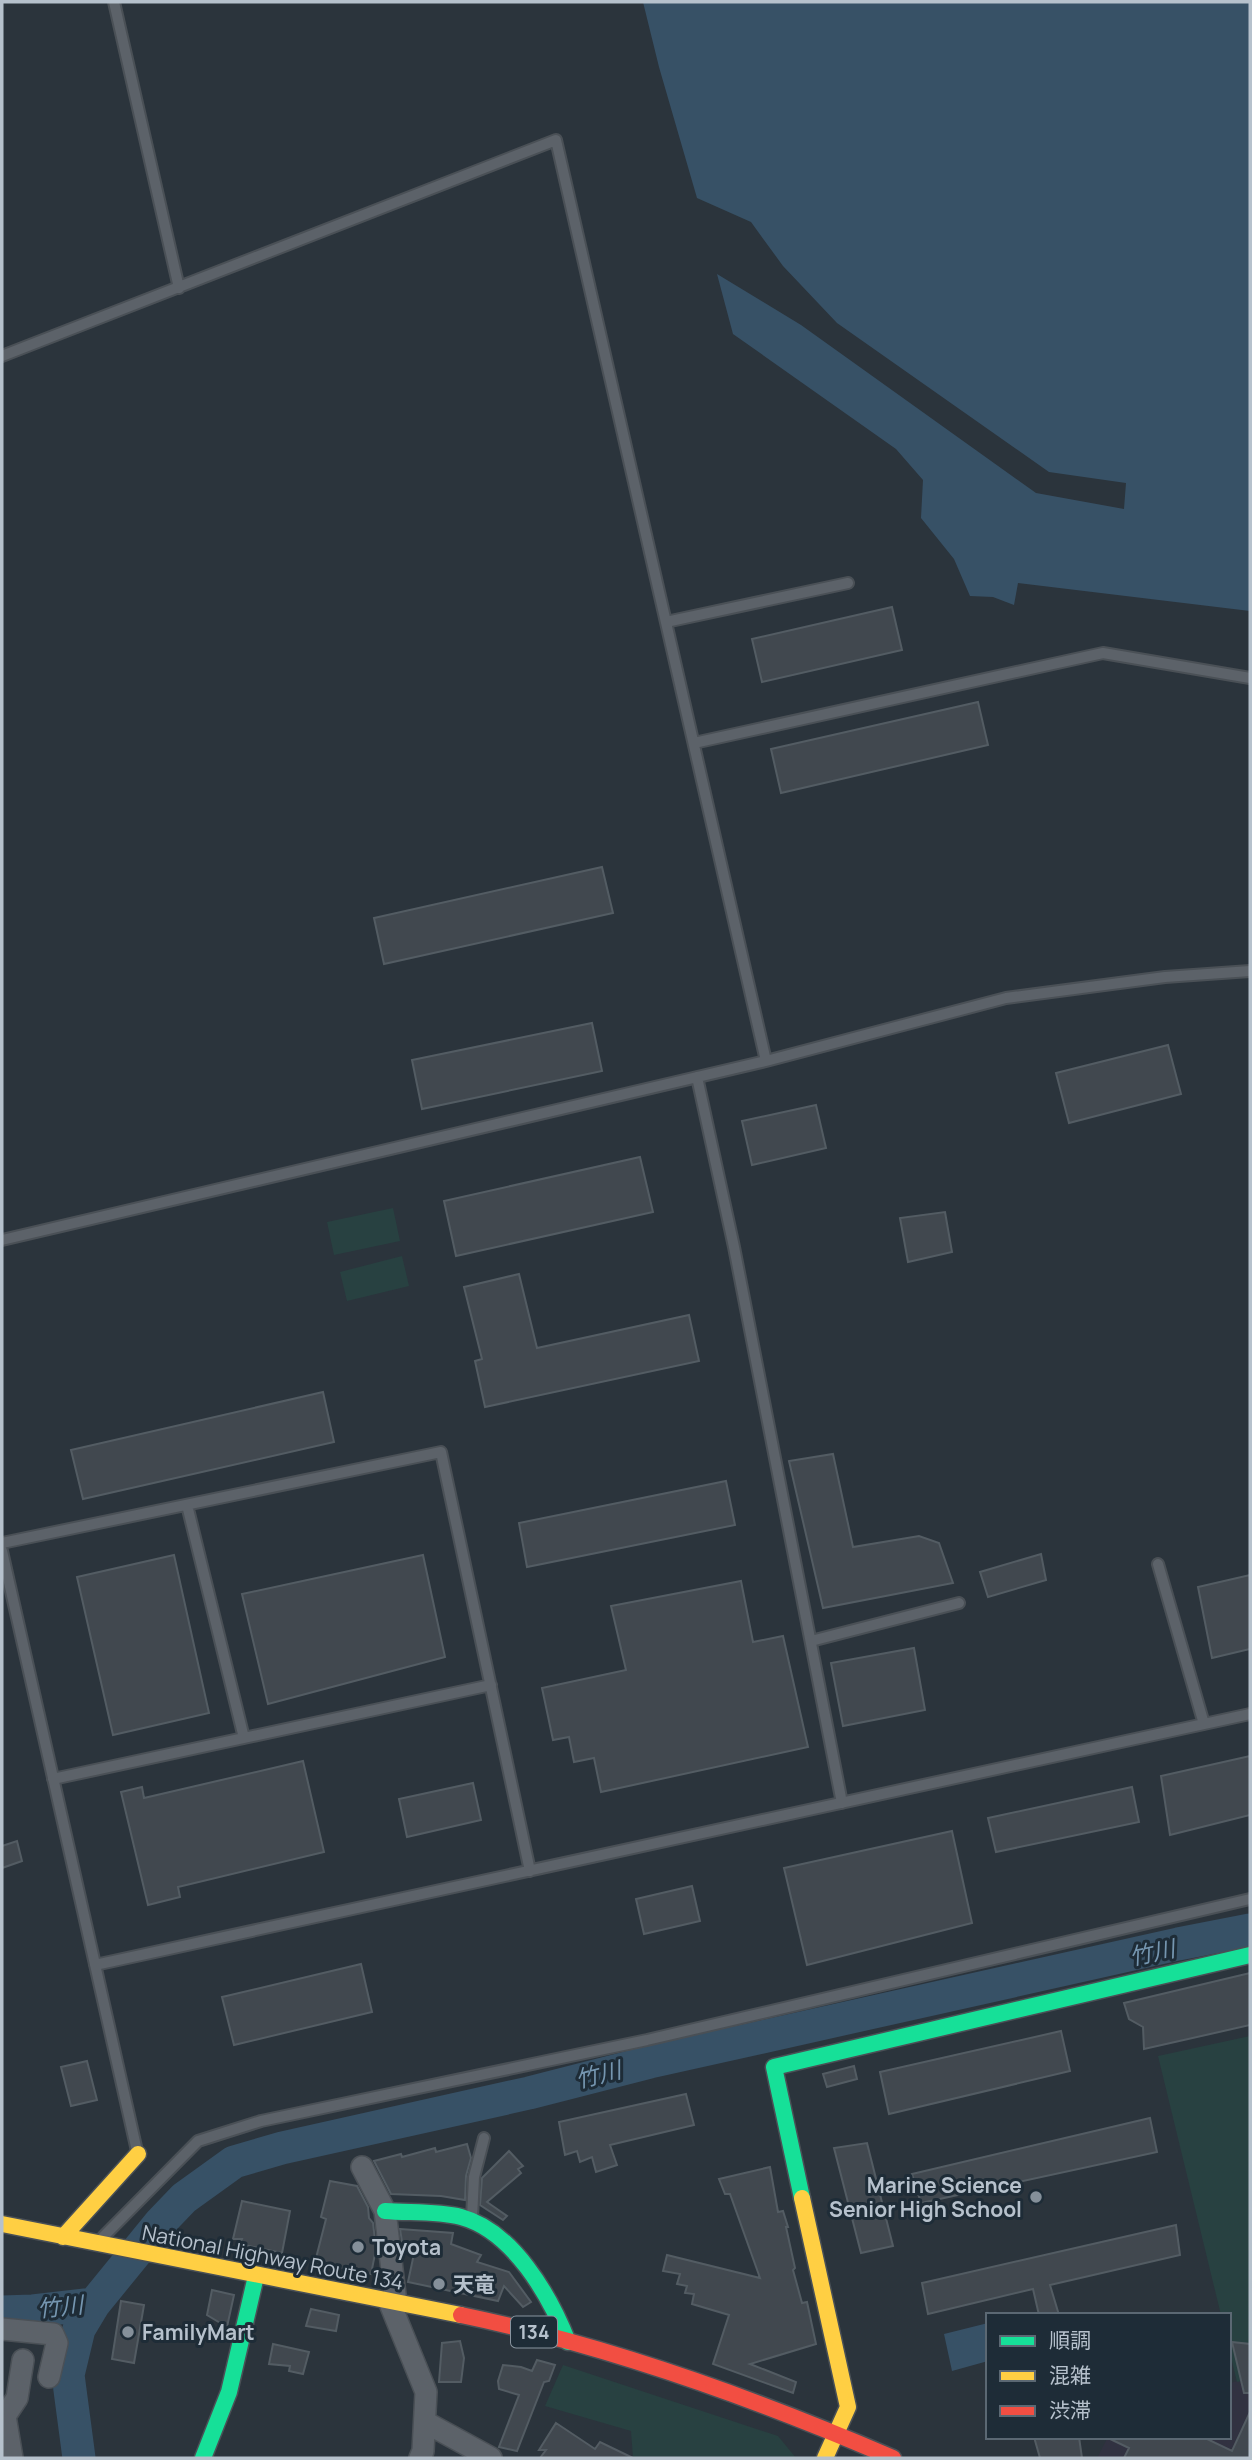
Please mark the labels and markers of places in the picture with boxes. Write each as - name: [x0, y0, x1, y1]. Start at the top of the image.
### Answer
- place label: Marine Science Senior High School: [829, 2171, 1022, 2223]
- marker: Marine Science Senior High School: [1028, 2189, 1044, 2205]
- place label: Toyota: [372, 2233, 441, 2261]
- marker: Toyota: [350, 2239, 366, 2255]
- place label: 天竜: [453, 2270, 495, 2298]
- marker: 天竜: [431, 2276, 447, 2292]
- place label: FamilyMart: [142, 2318, 255, 2346]
- marker: FamilyMart: [120, 2324, 136, 2340]

